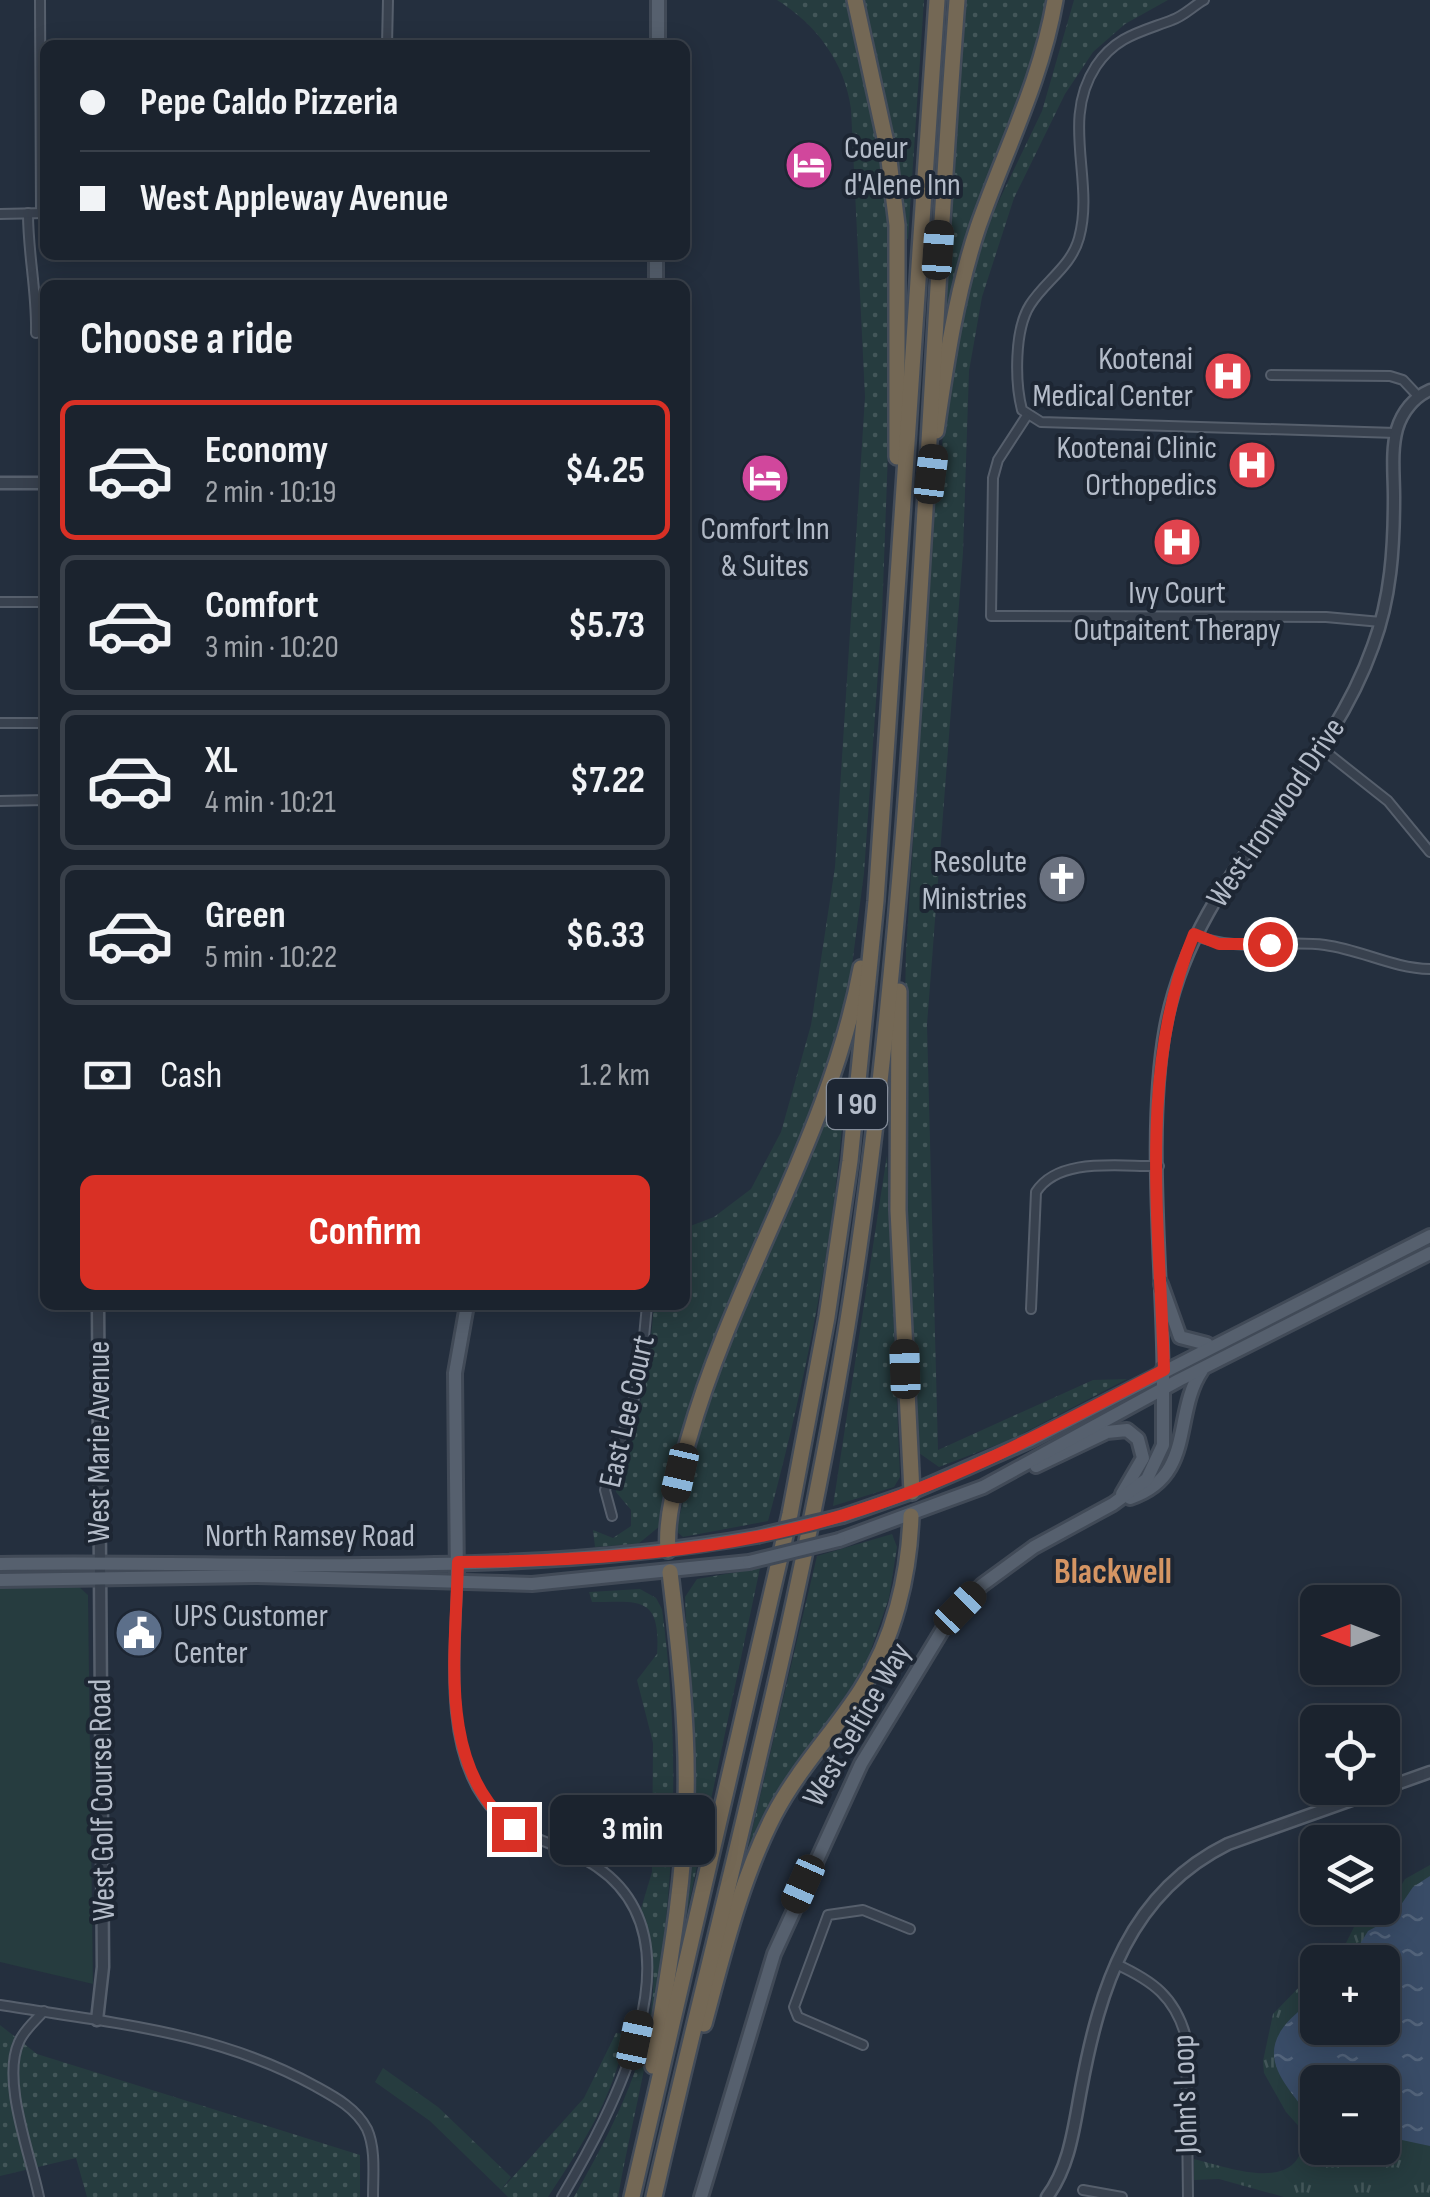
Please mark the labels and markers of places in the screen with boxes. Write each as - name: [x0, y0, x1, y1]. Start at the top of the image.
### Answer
- place label: Coeur d'Alene Inn: [844, 129, 961, 205]
- hotel icon: Coeur d'Alene Inn: [783, 139, 835, 191]
- place label: Kootenai Medical Center: [1033, 340, 1193, 416]
- hospital icon: Kootenai Medical Center: [1202, 350, 1254, 402]
- place label: Kootenai Clinic Orthopedics: [1057, 429, 1217, 505]
- hospital icon: Kootenai Clinic Orthopedics: [1226, 439, 1278, 491]
- hotel icon: Comfort Inn & Suites: [739, 452, 791, 504]
- place label: Comfort Inn & Suites: [700, 510, 830, 586]
- hospital icon: Ivy Court Outpaitent Therapy: [1151, 516, 1203, 568]
- place label: Ivy Court Outpaitent Therapy: [1073, 574, 1281, 650]
- place label: Resolute Ministries: [922, 843, 1027, 919]
- church icon: Resolute Ministries: [1036, 853, 1088, 905]
- place label: UPS Customer Center: [174, 1597, 328, 1673]
- public building icon: UPS Customer Center: [113, 1607, 165, 1659]

